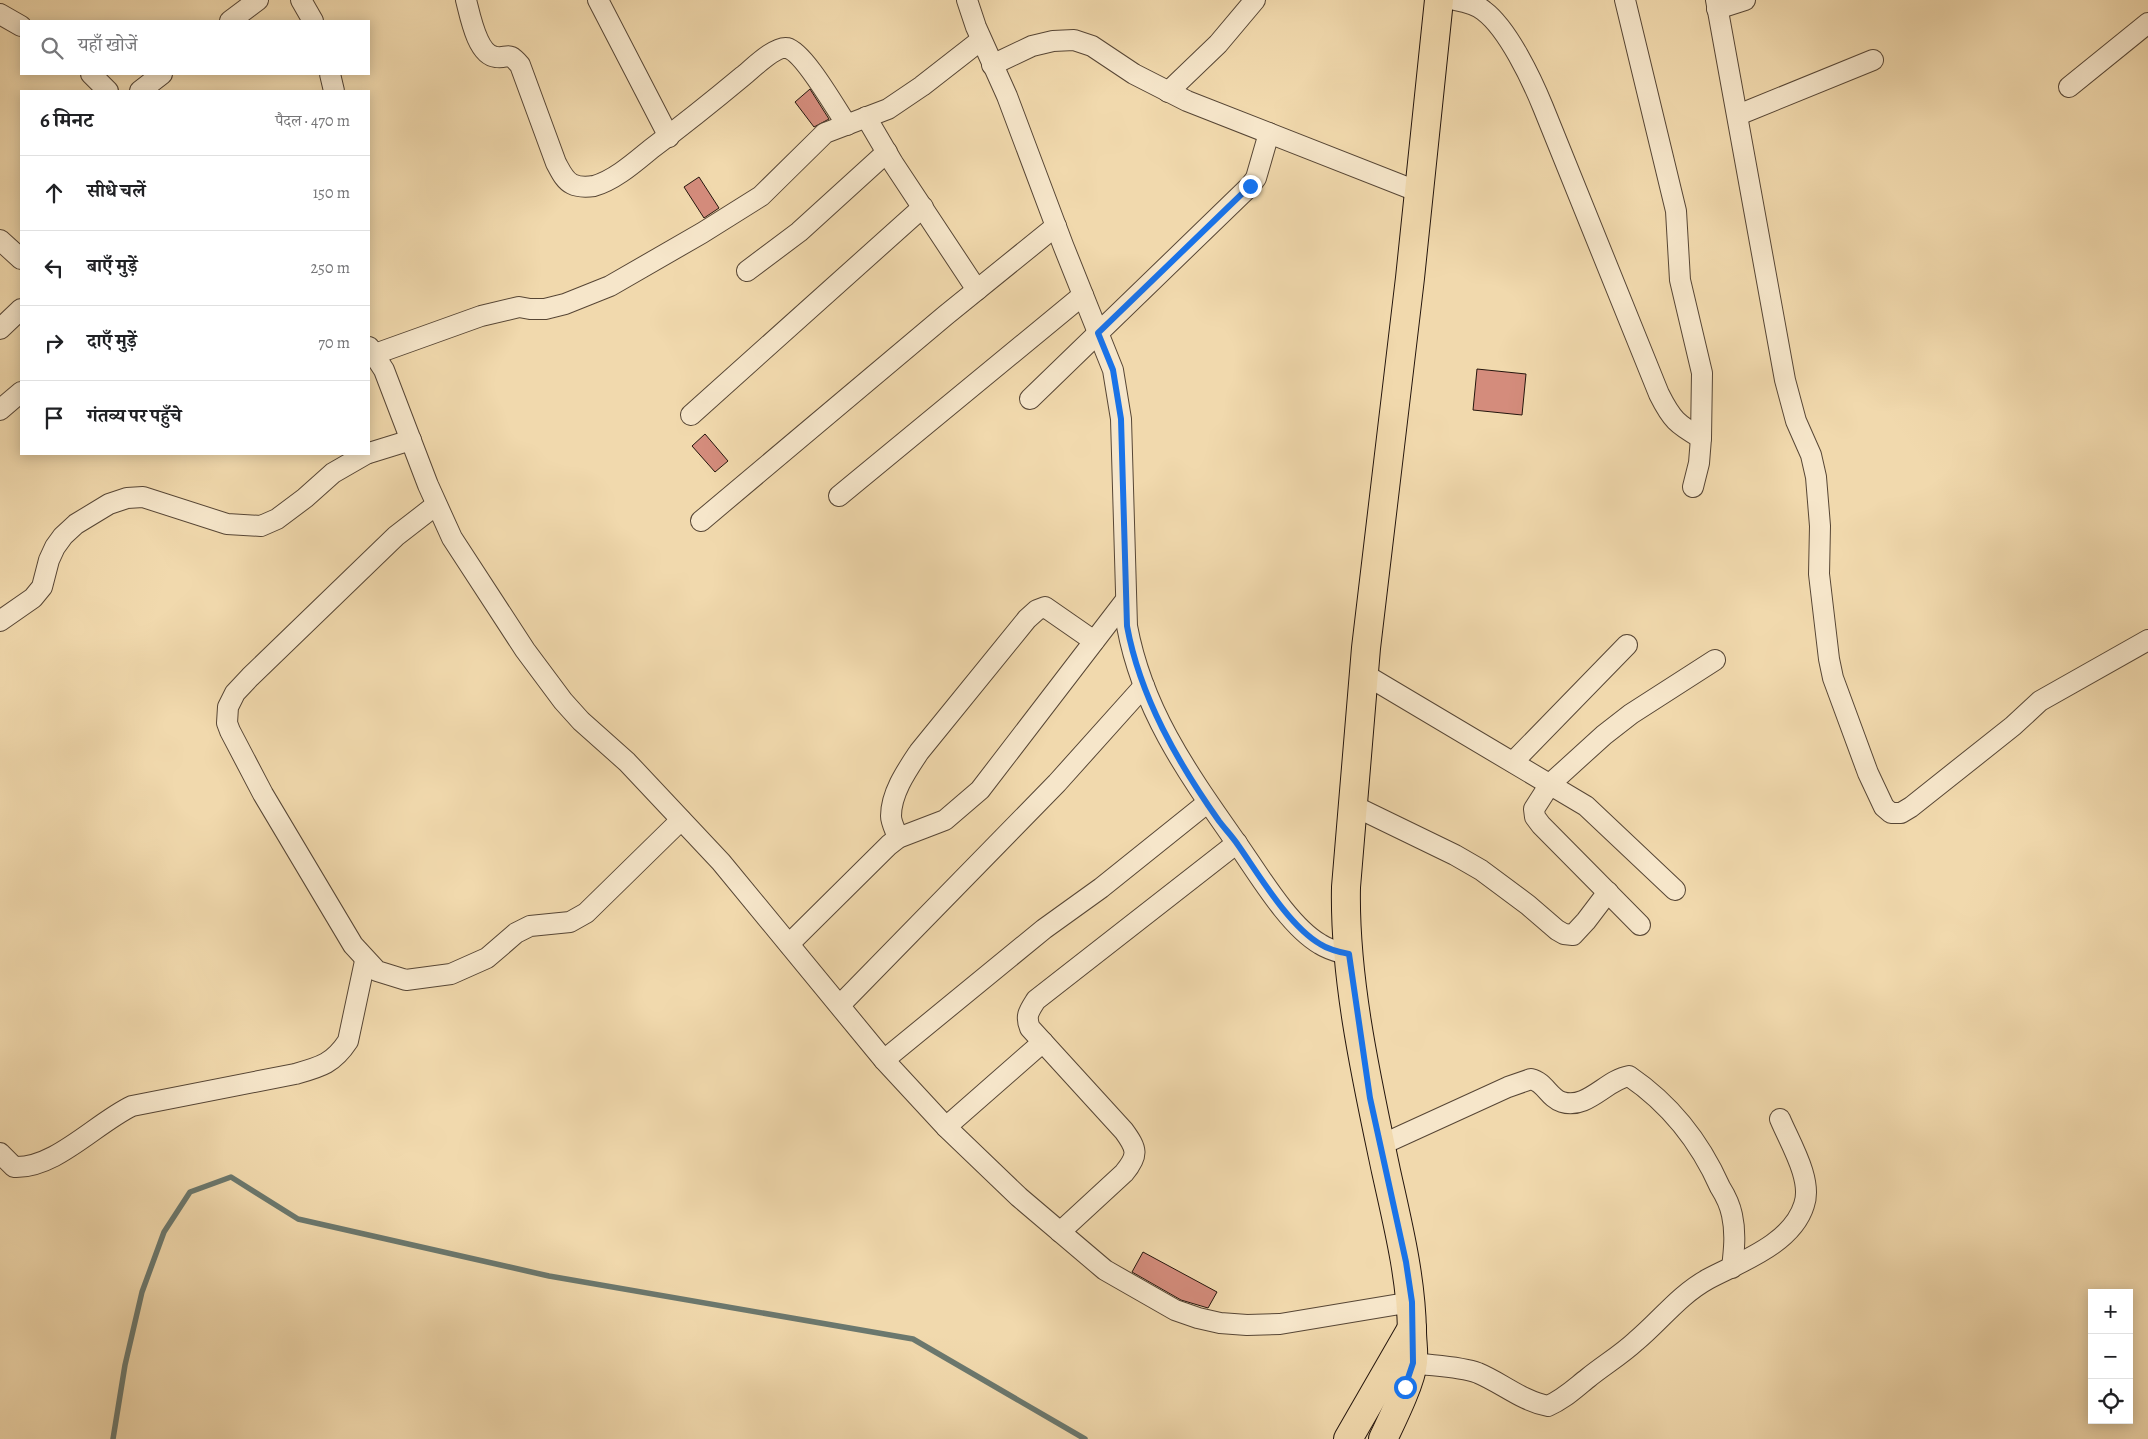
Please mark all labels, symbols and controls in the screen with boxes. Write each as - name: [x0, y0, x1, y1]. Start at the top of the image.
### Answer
- search box: [20, 20, 370, 75]
- text: यहाँ खोजें: [78, 32, 137, 58]
- icon: search: [38, 34, 66, 62]
- text: 6 मिनट: [40, 106, 93, 134]
- text: पैदल · 470 m: [275, 110, 350, 132]
- route end: [1239, 175, 1262, 198]
- text: सीधे चलें: [87, 178, 145, 204]
- icon: ahead: [40, 179, 68, 207]
- text: 150 m: [313, 182, 350, 204]
- text: बाएँ मुड़ें: [87, 253, 137, 279]
- icon: left: [40, 254, 68, 282]
- text: 250 m: [311, 257, 350, 279]
- text: दाएँ मुड़ें: [87, 328, 137, 354]
- icon: right: [40, 329, 68, 357]
- text: 70 m: [318, 332, 350, 354]
- text: गंतव्य पर पहुँचे: [87, 403, 182, 429]
- icon: arrive: [40, 404, 68, 432]
- map controls: [2088, 1289, 2133, 1424]
- button: +: [2088, 1289, 2133, 1334]
- button: −: [2088, 1334, 2133, 1379]
- route start: [1394, 1376, 1417, 1399]
- button: locate: [2088, 1379, 2133, 1424]

